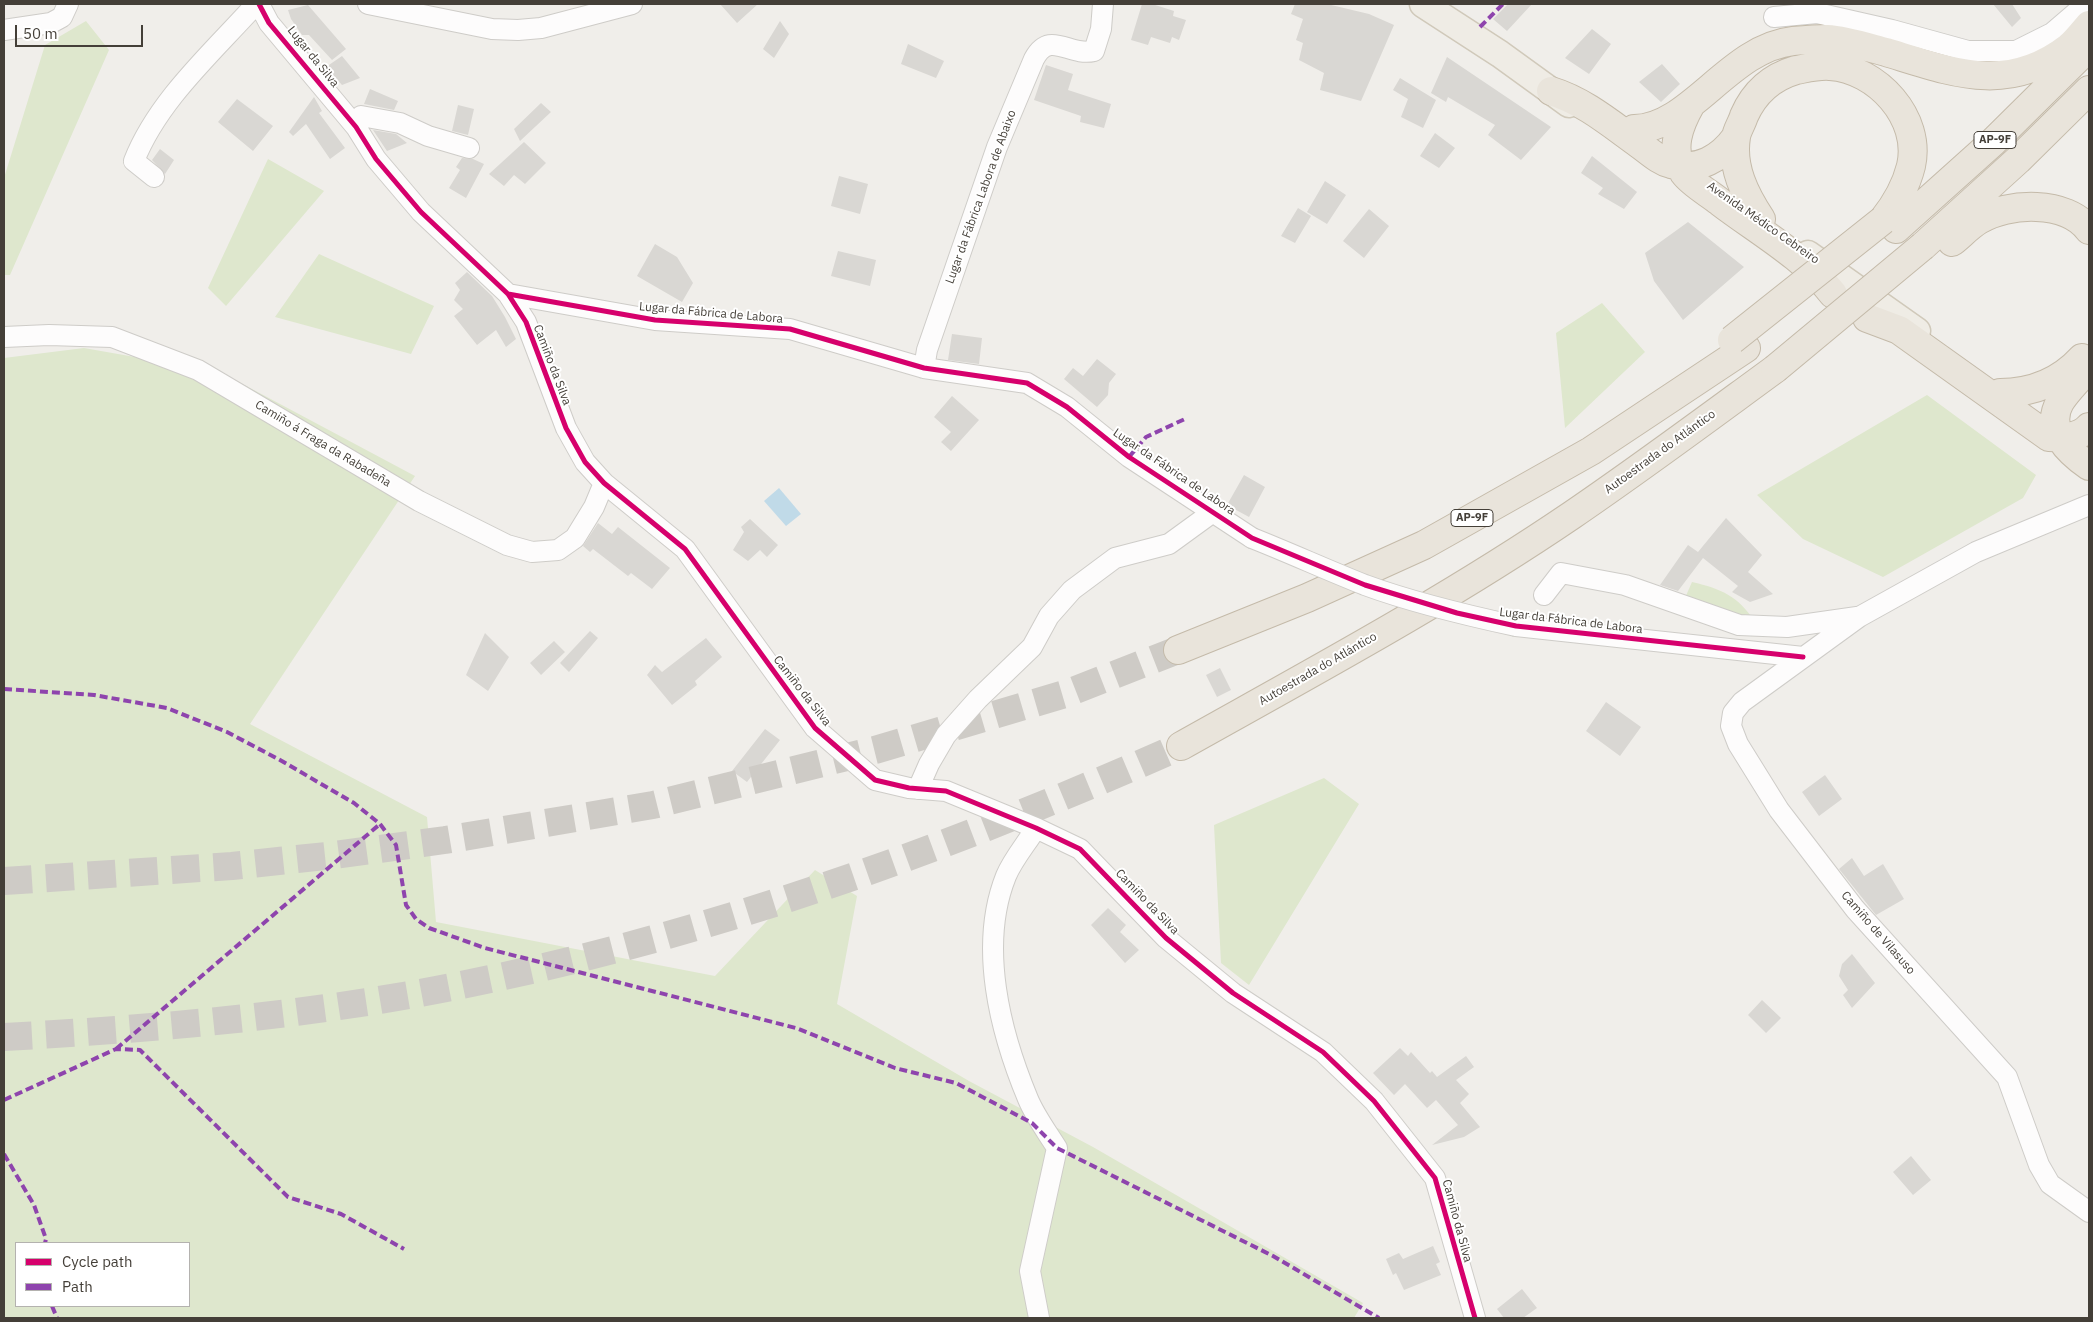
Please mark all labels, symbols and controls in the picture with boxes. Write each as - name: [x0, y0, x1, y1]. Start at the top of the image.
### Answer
- scale bar: [18, 15, 145, 47]
- text: 50 m: [23, 24, 58, 43]
- street label: Lugar da Silva: [284, 24, 342, 90]
- street label: Lugar da Fábrica Labora de Abaixo: [943, 108, 1019, 286]
- road number: AP-9F: [1974, 132, 2016, 148]
- street label: Avenida Médico Cebreiro: [1704, 179, 1822, 267]
- street label: Lugar da Fábrica de Labora: [638, 300, 784, 326]
- street label: Camiño da Silva: [530, 323, 574, 407]
- street label: Camiño á Fraga da Rabadeña: [252, 398, 394, 490]
- street label: Autoestrada do Atlántico: [1602, 407, 1718, 497]
- street label: Lugar da Fábrica de Labora: [1110, 426, 1238, 518]
- road number: AP-9F: [1451, 509, 1493, 526]
- street label: Lugar da Fábrica de Labora: [1498, 605, 1644, 637]
- street label: Autoestrada do Atlántico: [1257, 629, 1379, 709]
- street label: Camiño da Silva: [770, 653, 834, 729]
- street label: Camiño da Silva: [1112, 866, 1182, 938]
- street label: Camiño de Vilasuso: [1838, 889, 1918, 977]
- street label: Camiño da Silva: [1439, 1178, 1475, 1264]
- legend: [15, 1242, 190, 1307]
- text: Cycle path: [62, 1252, 133, 1271]
- text: Path: [62, 1277, 93, 1296]

